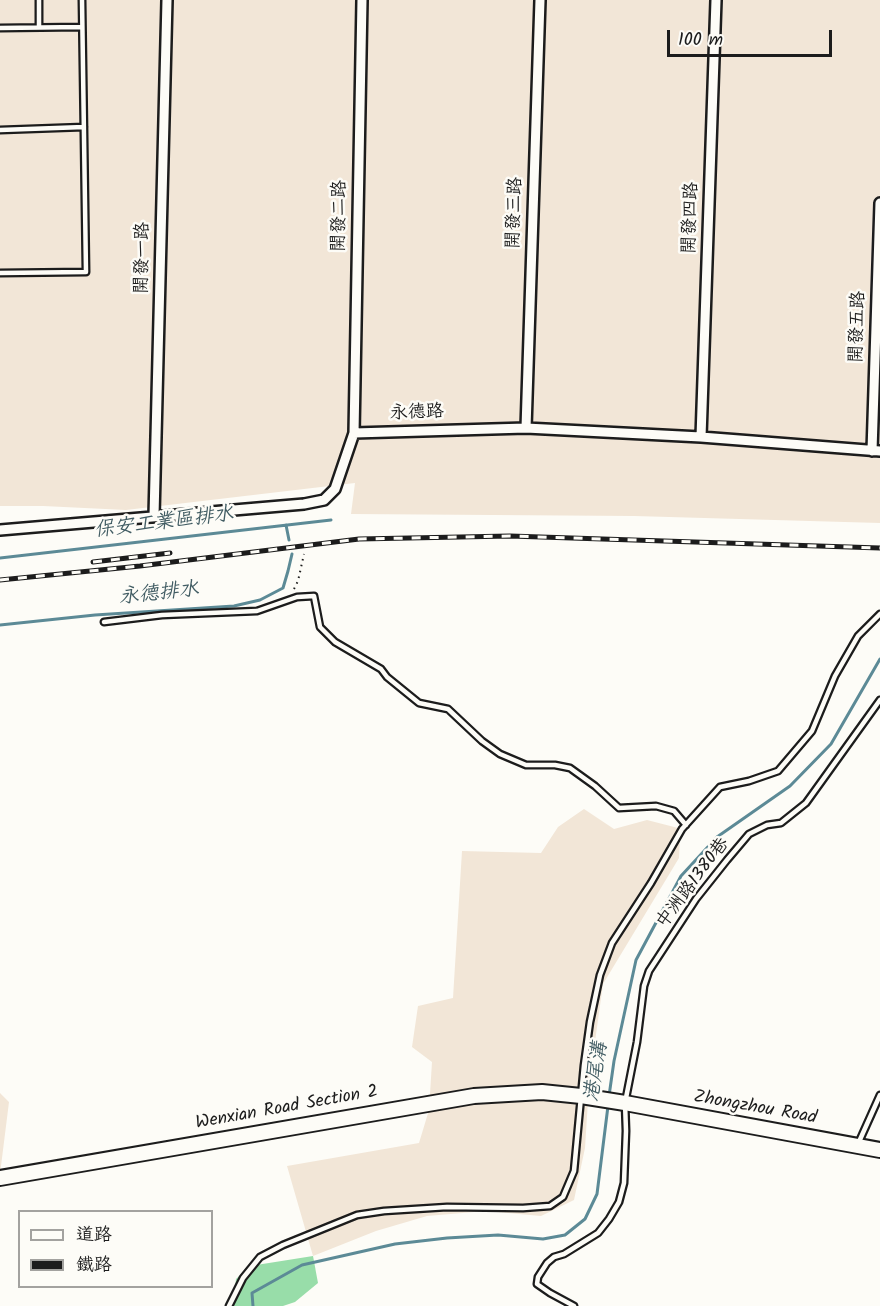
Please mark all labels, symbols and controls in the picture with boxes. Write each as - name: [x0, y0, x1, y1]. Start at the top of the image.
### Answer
- scale bar: [670, 18, 835, 56]
- text: 100 m: [678, 26, 723, 55]
- street label: 開發三路: [504, 177, 528, 249]
- street label: 開發二路: [330, 180, 352, 252]
- street label: 開發四路: [680, 182, 704, 254]
- street label: 開發一路: [133, 222, 155, 294]
- street label: 開發五路: [847, 291, 871, 363]
- street label: 永德路: [390, 402, 444, 426]
- water label: 保安工業區排水: [93, 504, 235, 544]
- water label: 永德排水: [118, 579, 200, 611]
- street label: 中洲路1380巷: [653, 834, 735, 934]
- water label: 港尾溝: [581, 1040, 615, 1104]
- street label: Wenxian Road Section 2: [194, 1082, 380, 1136]
- street label: Zhongzhou Road: [692, 1088, 818, 1130]
- legend: [18, 1210, 213, 1288]
- text: 道路: [76, 1221, 112, 1250]
- text: 鐵路: [76, 1251, 112, 1280]

